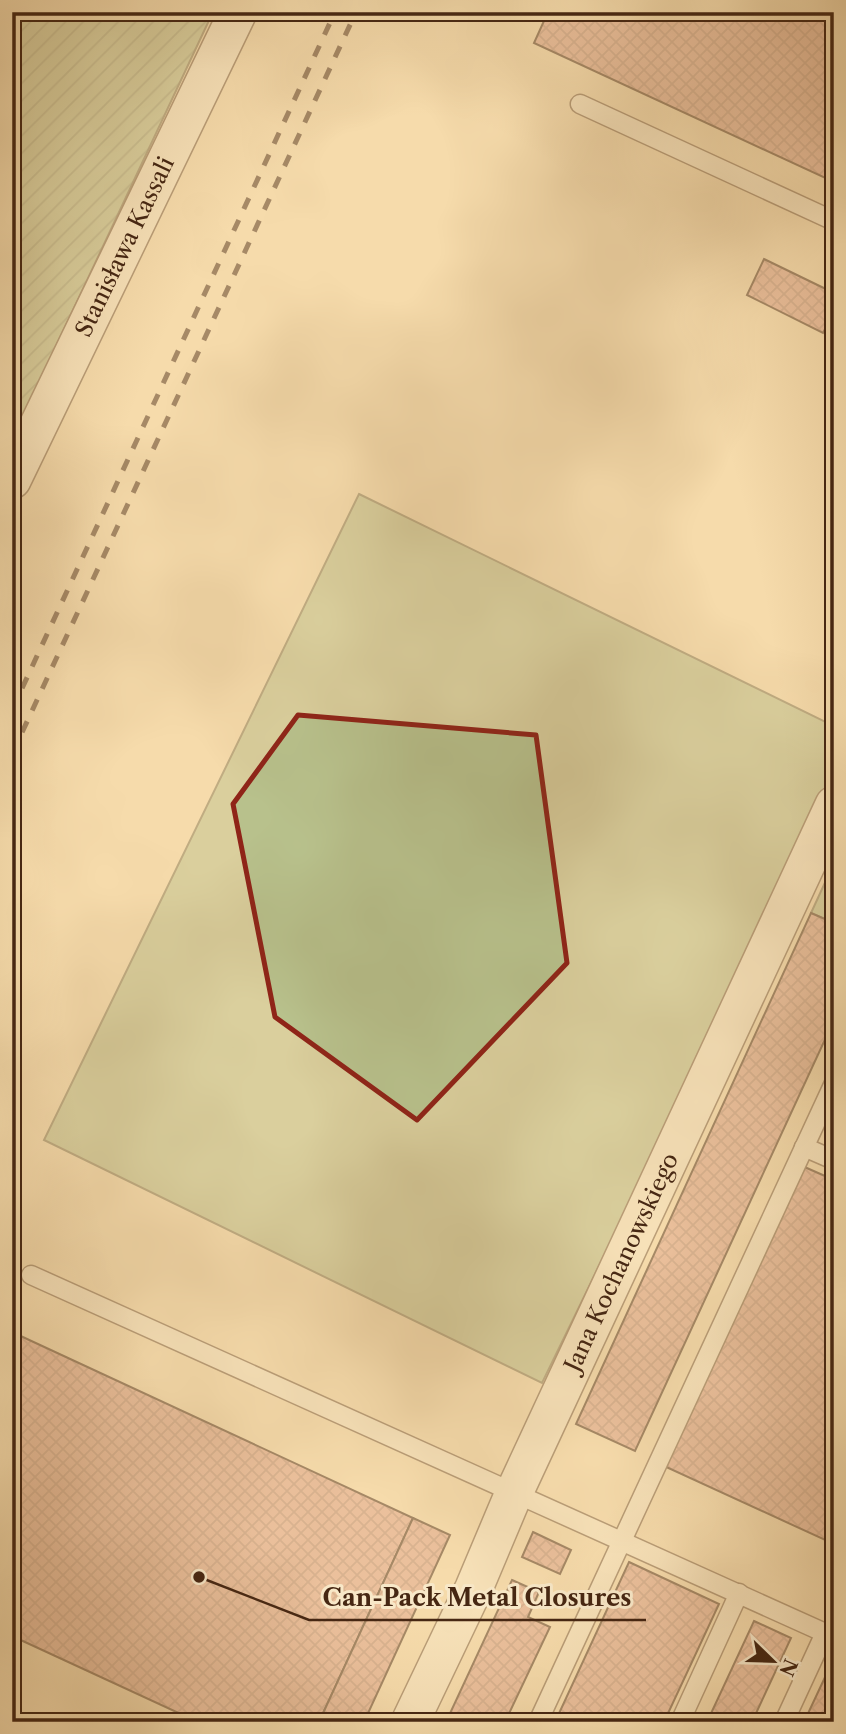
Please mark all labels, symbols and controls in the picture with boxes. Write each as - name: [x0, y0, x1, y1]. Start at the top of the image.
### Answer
- street label: Stanisława Kassali: [69, 152, 180, 341]
- street label: Jana Kochanowskiego: [557, 1148, 684, 1379]
- callout: Can-Pack Metal Closures: [309, 1575, 646, 1620]
- text: Can-Pack Metal Closures: [323, 1583, 631, 1612]
- north arrow: [738, 1626, 808, 1696]
- text: N: [774, 1655, 802, 1680]

